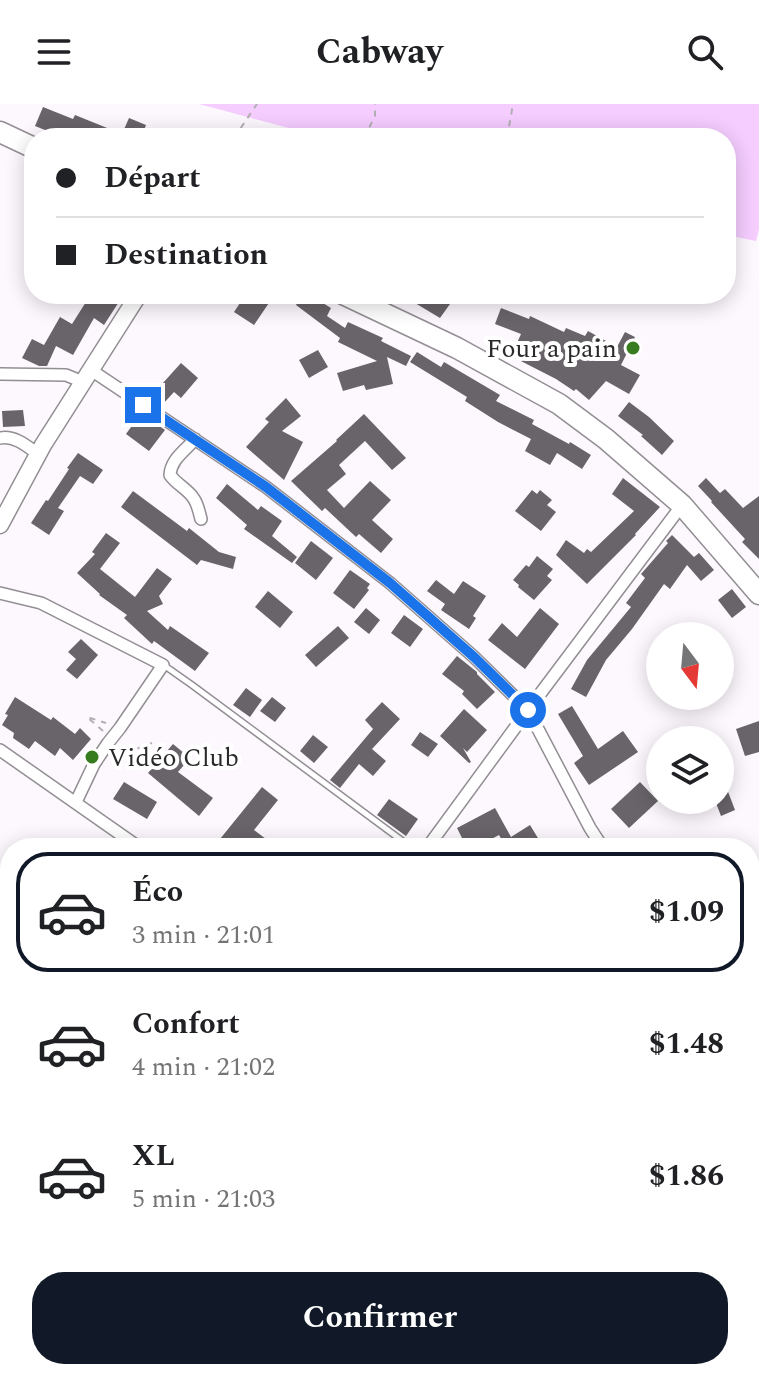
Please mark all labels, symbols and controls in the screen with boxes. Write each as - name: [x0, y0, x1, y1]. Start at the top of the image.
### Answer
- text: Cabway: [316, 25, 443, 80]
- icon: menu: [32, 30, 76, 74]
- icon: search: [683, 30, 727, 74]
- text: Départ: [104, 155, 201, 201]
- text: Destination: [104, 232, 268, 278]
- place label: Four a pain: [486, 329, 617, 369]
- marker: Four a pain: [624, 339, 642, 357]
- route end: [125, 387, 161, 423]
- north arrow: [646, 622, 734, 710]
- map controls: [646, 622, 734, 814]
- route start: [510, 692, 546, 728]
- button: layers: [646, 726, 734, 814]
- place label: Vidéo Club: [108, 738, 239, 778]
- marker: Vidéo Club: [83, 748, 101, 766]
- text: Éco: [132, 869, 183, 915]
- icon: car: [36, 876, 108, 948]
- text: $1.09: [649, 889, 724, 935]
- text: 3 min · 21:01: [132, 915, 275, 955]
- text: Confort: [132, 1001, 240, 1047]
- icon: car: [36, 1008, 108, 1080]
- text: $1.48: [649, 1021, 724, 1067]
- text: 4 min · 21:02: [132, 1047, 275, 1087]
- text: XL: [132, 1133, 175, 1179]
- icon: car: [36, 1140, 108, 1212]
- text: $1.86: [649, 1153, 724, 1199]
- text: 5 min · 21:03: [132, 1179, 275, 1219]
- button: Confirmer: [32, 1272, 728, 1364]

